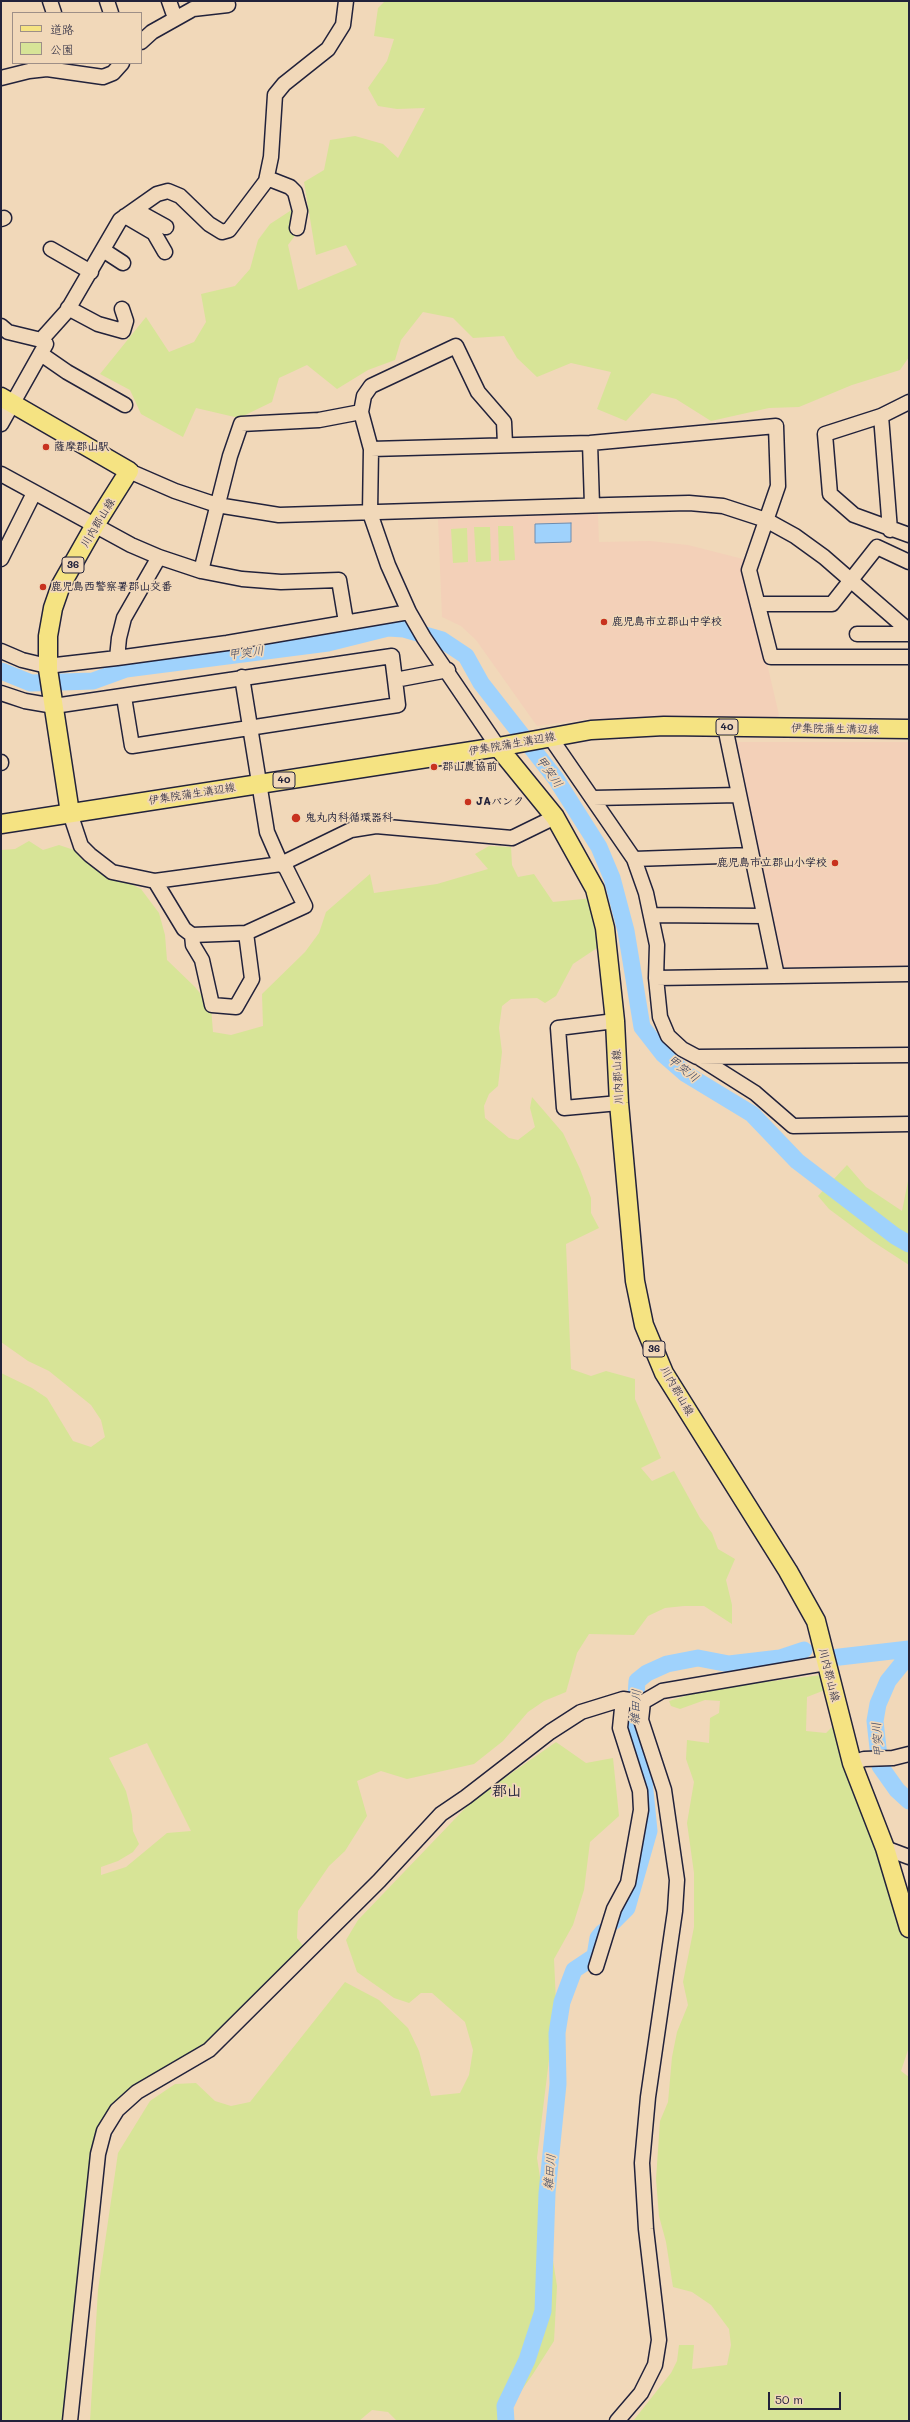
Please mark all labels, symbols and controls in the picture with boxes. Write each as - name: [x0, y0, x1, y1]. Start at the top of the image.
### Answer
- legend: [12, 12, 142, 64]
- text: 道路: [50, 21, 74, 37]
- text: 公園: [50, 41, 74, 57]
- place label: 薩摩郡山駅: [54, 440, 109, 454]
- marker: 薩摩郡山駅: [41, 442, 51, 452]
- street label: 川内郡山線: [78, 496, 118, 550]
- road number: 36: [62, 557, 84, 573]
- place label: 鹿児島西警察署郡山交番: [51, 580, 172, 594]
- marker: 鹿児島西警察署郡山交番: [38, 582, 48, 592]
- place label: 鹿児島市立郡山中学校: [612, 615, 722, 629]
- marker: 鹿児島市立郡山中学校: [599, 617, 609, 627]
- water label: 甲突川: [227, 644, 265, 662]
- road number: 40: [716, 719, 738, 735]
- street label: 伊集院蒲生溝辺線: [791, 722, 879, 736]
- street label: 伊集院蒲生溝辺線: [468, 730, 556, 758]
- water label: 甲突川: [533, 753, 565, 791]
- place label: 郡山農協前: [442, 760, 497, 774]
- marker: 郡山農協前: [429, 762, 439, 772]
- road number: 40: [273, 772, 295, 788]
- street label: 伊集院蒲生溝辺線: [148, 781, 236, 807]
- place label: JAバンク: [476, 795, 524, 809]
- marker: JAバンク: [463, 797, 473, 807]
- place label: 鬼丸内科循環器科: [305, 811, 393, 825]
- marker: 鬼丸内科循環器科: [290, 812, 302, 824]
- place label: 鹿児島市立郡山小学校: [717, 856, 827, 870]
- marker: 鹿児島市立郡山小学校: [830, 858, 840, 868]
- street label: 川内郡山線: [610, 1049, 626, 1105]
- water label: 甲突川: [664, 1052, 702, 1086]
- road number: 36: [643, 1341, 665, 1357]
- street label: 川内郡山線: [658, 1364, 696, 1418]
- street label: 川内郡山線: [816, 1647, 842, 1703]
- water label: 雑田川: [628, 1689, 644, 1725]
- water label: 甲突川: [869, 1721, 887, 1759]
- district label: 郡山: [492, 1782, 522, 1800]
- water label: 雑田川: [541, 2153, 559, 2191]
- scale bar: [770, 2384, 843, 2410]
- text: 50 m: [775, 2391, 803, 2407]

